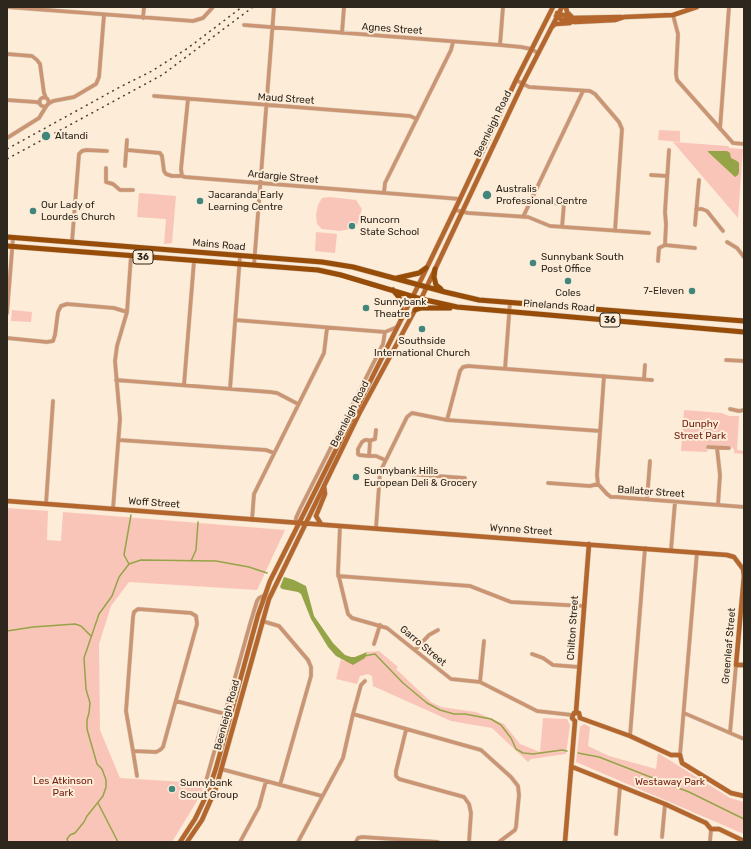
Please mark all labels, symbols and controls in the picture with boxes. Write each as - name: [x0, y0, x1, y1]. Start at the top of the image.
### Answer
- street label: Agnes Street: [361, 21, 423, 37]
- street label: Beenleigh Road: [472, 89, 514, 159]
- street label: Maud Street: [257, 91, 315, 107]
- marker: Altandi: [40, 130, 52, 142]
- place label: Altandi: [55, 130, 88, 142]
- street label: Ardargie Street: [247, 168, 319, 186]
- place label: Australis Professional Centre: [496, 183, 587, 206]
- place label: Jacaranda Early Learning Centre: [208, 189, 283, 212]
- marker: Australis Professional Centre: [481, 189, 493, 201]
- marker: Jacaranda Early Learning Centre: [195, 196, 205, 206]
- place label: Our Lady of Lourdes Church: [41, 199, 115, 222]
- marker: Our Lady of Lourdes Church: [28, 206, 38, 216]
- place label: Runcorn State School: [360, 214, 419, 238]
- marker: Runcorn State School: [347, 221, 357, 231]
- street label: Mains Road: [192, 237, 246, 253]
- road number: 36: [133, 250, 153, 264]
- place label: Sunnybank South Post Office: [541, 251, 624, 274]
- marker: Sunnybank South Post Office: [528, 258, 538, 268]
- marker: Coles: [563, 276, 573, 286]
- place label: 7-Eleven: [644, 285, 684, 297]
- marker: 7-Eleven: [687, 286, 697, 296]
- place label: Coles: [555, 287, 581, 299]
- place label: Sunnybank Theatre: [374, 296, 426, 320]
- street label: Pinelands Road: [523, 298, 595, 314]
- marker: Sunnybank Theatre: [361, 303, 371, 313]
- road number: 36: [600, 313, 620, 327]
- marker: Southside International Church: [417, 324, 427, 334]
- place label: Southside International Church: [374, 335, 470, 358]
- street label: Beenleigh Road: [328, 379, 372, 449]
- park label: Dunphy Street Park: [674, 418, 726, 442]
- place label: Sunnybank Hills European Deli & Grocery: [364, 465, 477, 488]
- marker: Sunnybank Hills European Deli & Grocery: [351, 472, 361, 482]
- street label: Ballater Street: [617, 484, 685, 500]
- street label: Woff Street: [128, 495, 180, 511]
- street label: Wynne Street: [489, 522, 553, 538]
- street label: Chilton Street: [565, 595, 581, 661]
- street label: Greenleaf Street: [720, 607, 738, 685]
- street label: Garro Street: [397, 623, 449, 669]
- street label: Beenleigh Road: [212, 678, 242, 752]
- park label: Les Atkinson Park: [33, 775, 93, 798]
- park label: Westaway Park: [635, 776, 705, 788]
- place label: Sunnybank Scout Group: [180, 777, 238, 800]
- marker: Sunnybank Scout Group: [167, 784, 177, 794]

